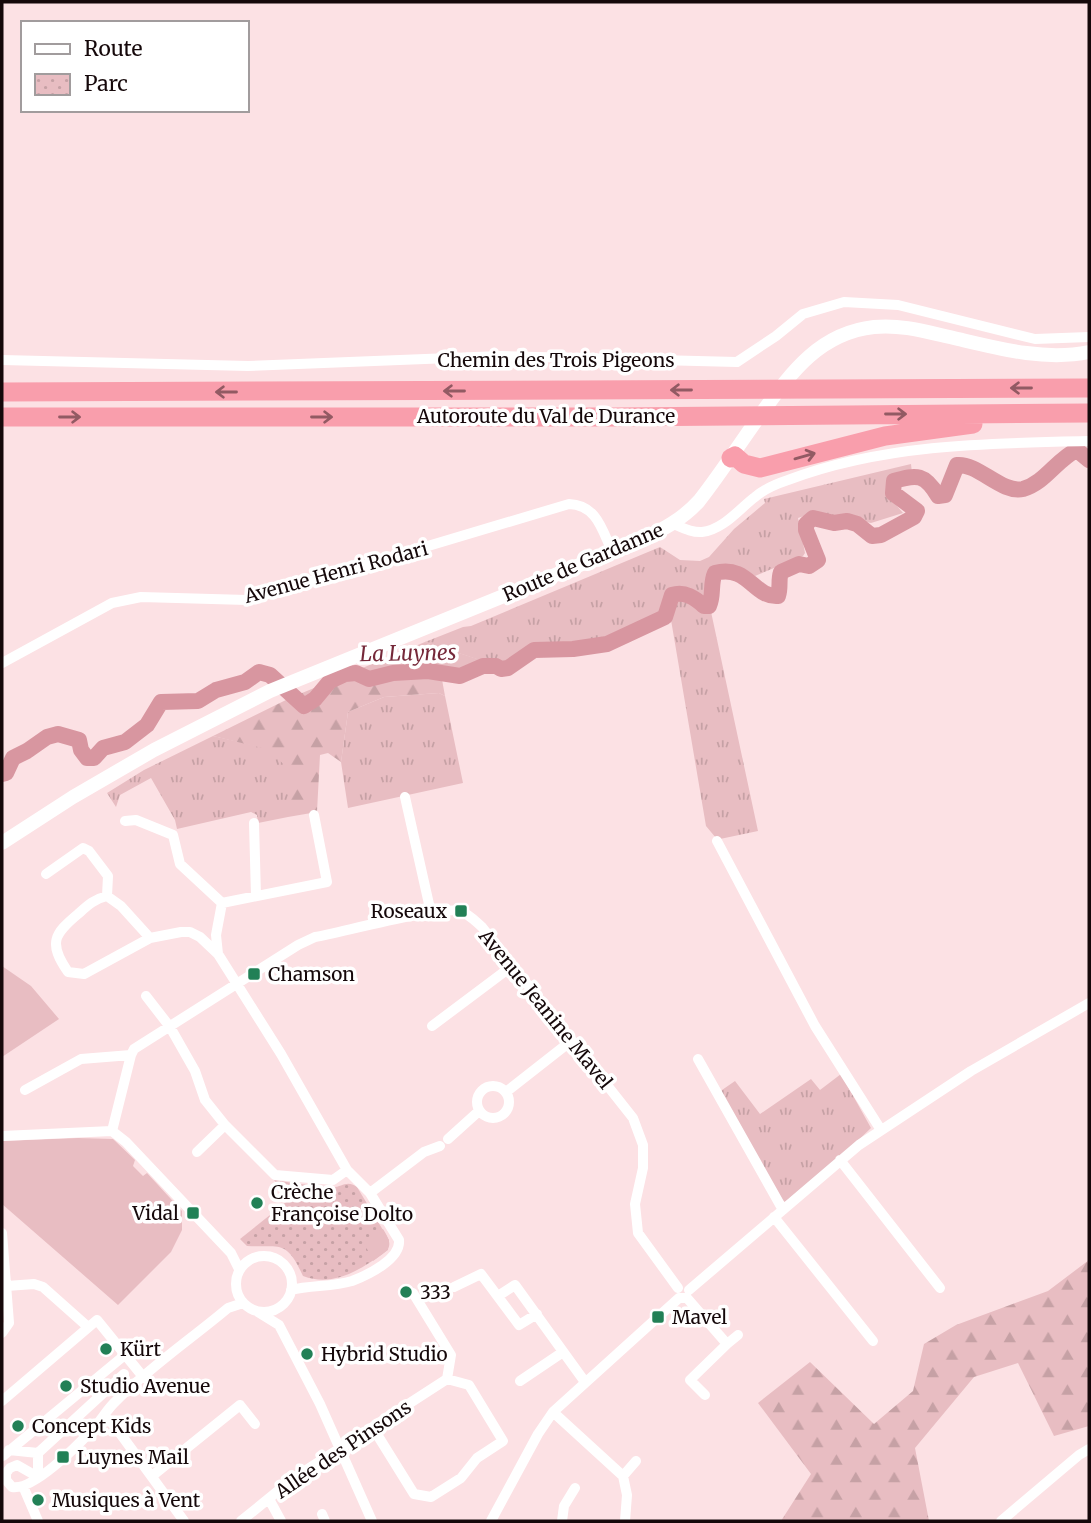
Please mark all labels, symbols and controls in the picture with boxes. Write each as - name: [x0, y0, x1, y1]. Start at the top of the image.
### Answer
- legend: [21, 21, 248, 112]
- text: Route: [84, 35, 142, 62]
- text: Parc: [84, 70, 128, 97]
- street label: Chemin des Trois Pigeons: [437, 348, 675, 372]
- one-way arrow: [1010, 381, 1033, 395]
- one-way arrow: [670, 383, 693, 397]
- one-way arrow: [443, 384, 466, 398]
- one-way arrow: [215, 385, 238, 399]
- street label: Autoroute du Val de Durance: [416, 404, 675, 428]
- one-way arrow: [884, 407, 907, 421]
- one-way arrow: [58, 410, 81, 424]
- one-way arrow: [310, 410, 333, 424]
- one-way arrow: [794, 449, 816, 462]
- street label: Route de Gardanne: [499, 517, 667, 607]
- street label: Avenue Henri Rodari: [241, 536, 430, 608]
- water label: La Luynes: [359, 639, 457, 667]
- place label: Roseaux: [370, 899, 448, 923]
- marker: Roseaux: [453, 903, 469, 919]
- street label: Avenue Jeanine Mavel: [474, 923, 618, 1094]
- place label: Chamson: [268, 962, 355, 986]
- marker: Chamson: [246, 966, 262, 982]
- place label: Crèche Françoise Dolto: [271, 1180, 413, 1226]
- marker: Crèche Françoise Dolto: [249, 1195, 265, 1211]
- place label: Vidal: [132, 1201, 179, 1225]
- marker: Vidal: [185, 1205, 201, 1221]
- place label: 333: [420, 1280, 451, 1304]
- marker: 333: [398, 1284, 414, 1300]
- place label: Mavel: [672, 1305, 727, 1329]
- marker: Mavel: [650, 1309, 666, 1325]
- place label: Kürt: [120, 1337, 162, 1361]
- marker: Kürt: [98, 1341, 114, 1357]
- place label: Hybrid Studio: [321, 1342, 448, 1366]
- marker: Hybrid Studio: [299, 1346, 315, 1362]
- place label: Studio Avenue: [80, 1374, 210, 1398]
- marker: Studio Avenue: [58, 1378, 74, 1394]
- street label: Allée des Pinsons: [270, 1395, 416, 1504]
- place label: Concept Kids: [32, 1414, 151, 1438]
- marker: Concept Kids: [10, 1418, 26, 1434]
- place label: Luynes Mail: [77, 1445, 189, 1469]
- marker: Luynes Mail: [55, 1449, 71, 1465]
- place label: Musiques à Vent: [52, 1488, 201, 1512]
- marker: Musiques à Vent: [30, 1492, 46, 1508]

